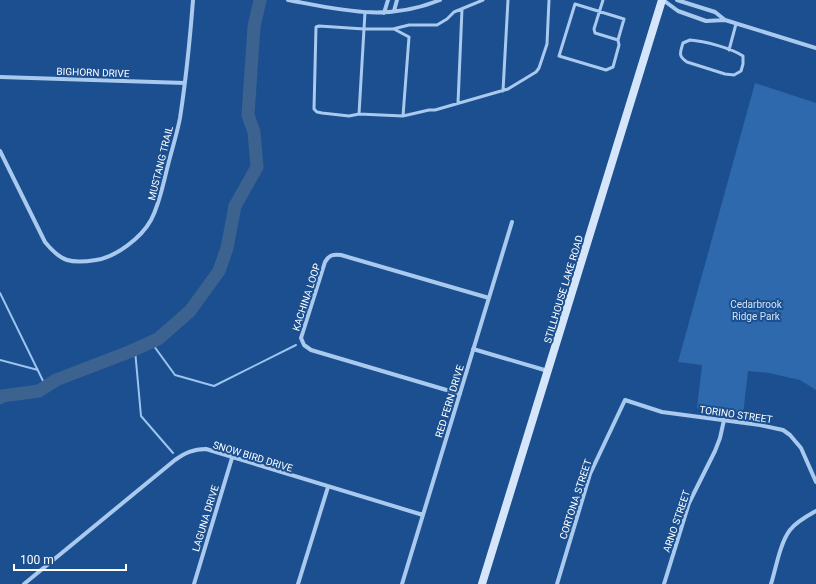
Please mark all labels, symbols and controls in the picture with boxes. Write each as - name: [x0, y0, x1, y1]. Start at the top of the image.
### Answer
- street label: BIGHORN DRIVE: [56, 66, 130, 79]
- street label: MUSTANG TRAIL: [146, 124, 175, 201]
- street label: STILLHOUSE LAKE ROAD: [542, 234, 585, 345]
- street label: KACHINA LOOP: [290, 262, 323, 332]
- park label: Cedarbrook Ridge Park: [730, 299, 783, 322]
- street label: RED FERN DRIVE: [433, 363, 466, 439]
- street label: TORINO STREET: [699, 404, 773, 425]
- street label: SNOW BIRD DRIVE: [212, 439, 294, 474]
- street label: CORTONA STREET: [557, 458, 594, 541]
- street label: LAGUNA DRIVE: [190, 483, 221, 553]
- street label: ARNO STREET: [661, 489, 692, 554]
- scale bar: [14, 546, 126, 572]
- text: 100 m: [20, 553, 54, 567]

